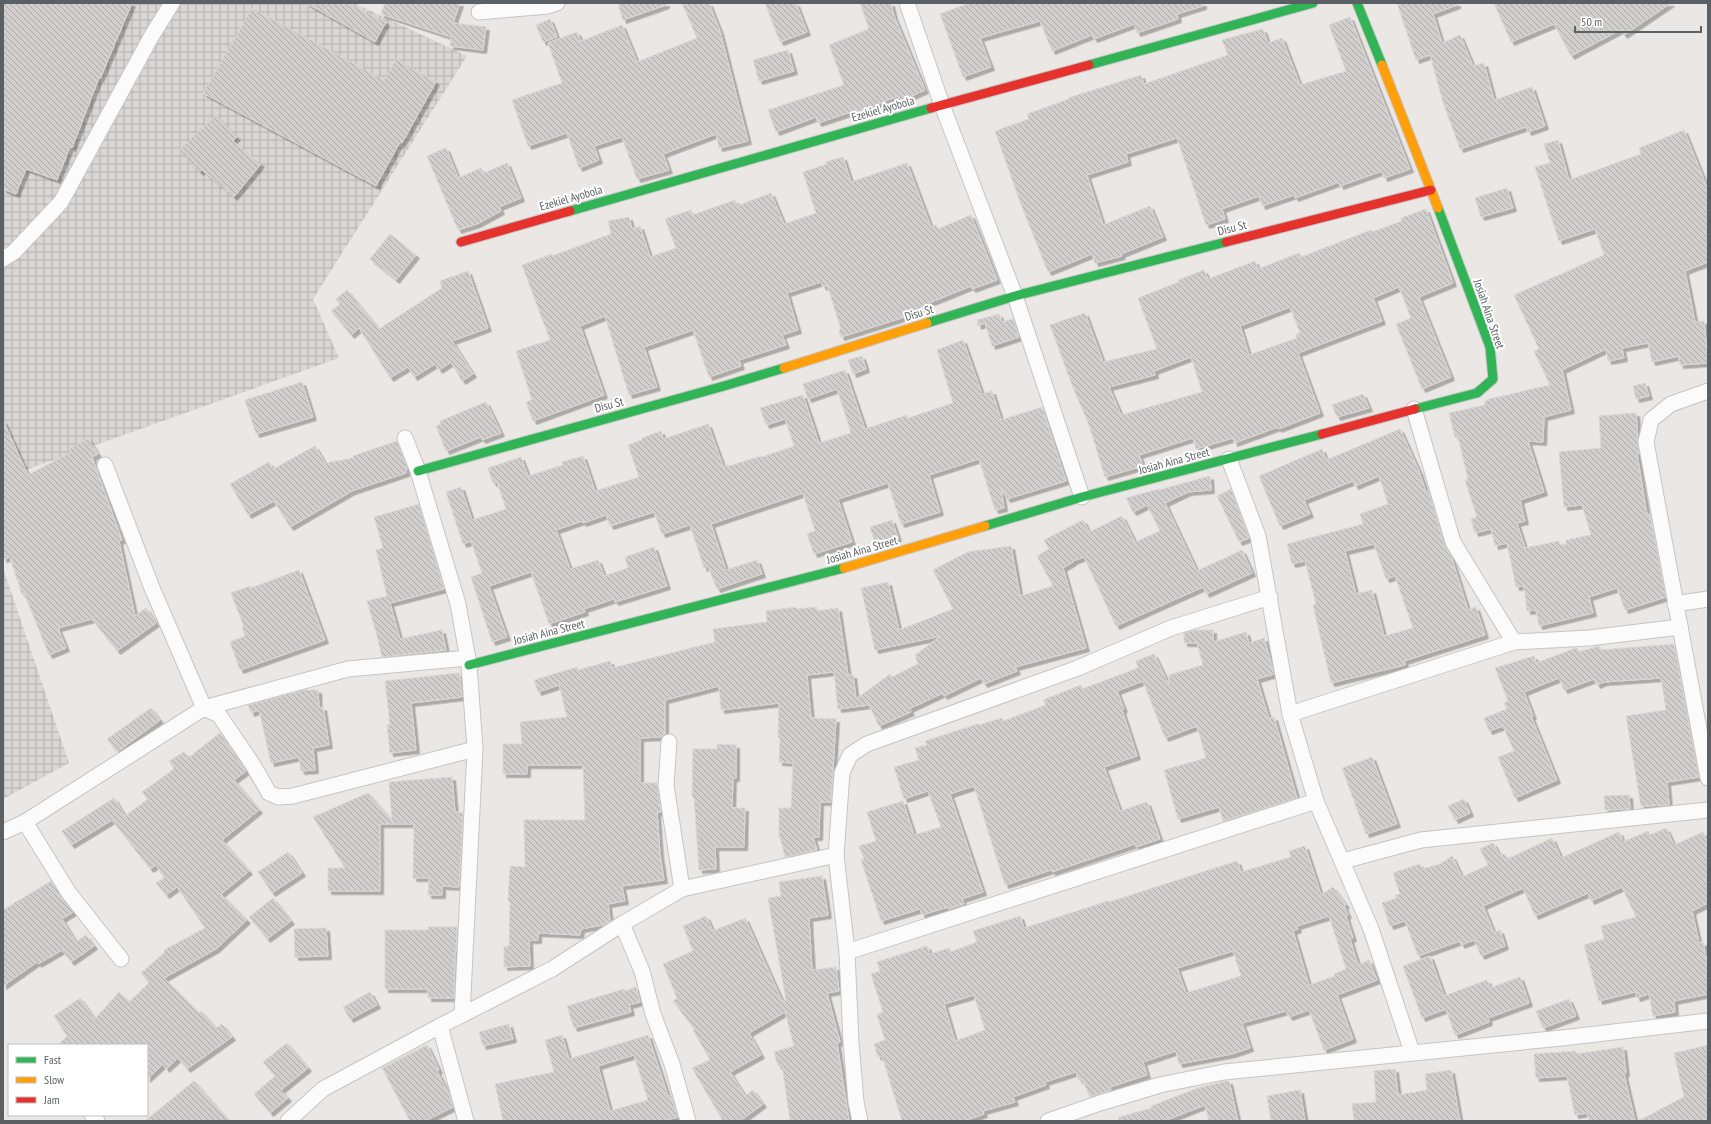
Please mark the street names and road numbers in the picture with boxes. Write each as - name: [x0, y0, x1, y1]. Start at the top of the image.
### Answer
- street label: Ezekiel Ayobola: [850, 92, 916, 125]
- street label: Ezekiel Ayobola: [538, 181, 604, 214]
- street label: Disu St: [1216, 217, 1249, 238]
- street label: Josiah Aina Street: [1470, 276, 1509, 351]
- street label: Disu St: [903, 301, 936, 324]
- street label: Disu St: [593, 393, 626, 416]
- street label: Josiah Aina Street: [1136, 444, 1212, 477]
- street label: Josiah Aina Street: [824, 532, 900, 567]
- street label: Josiah Aina Street: [511, 615, 587, 648]

